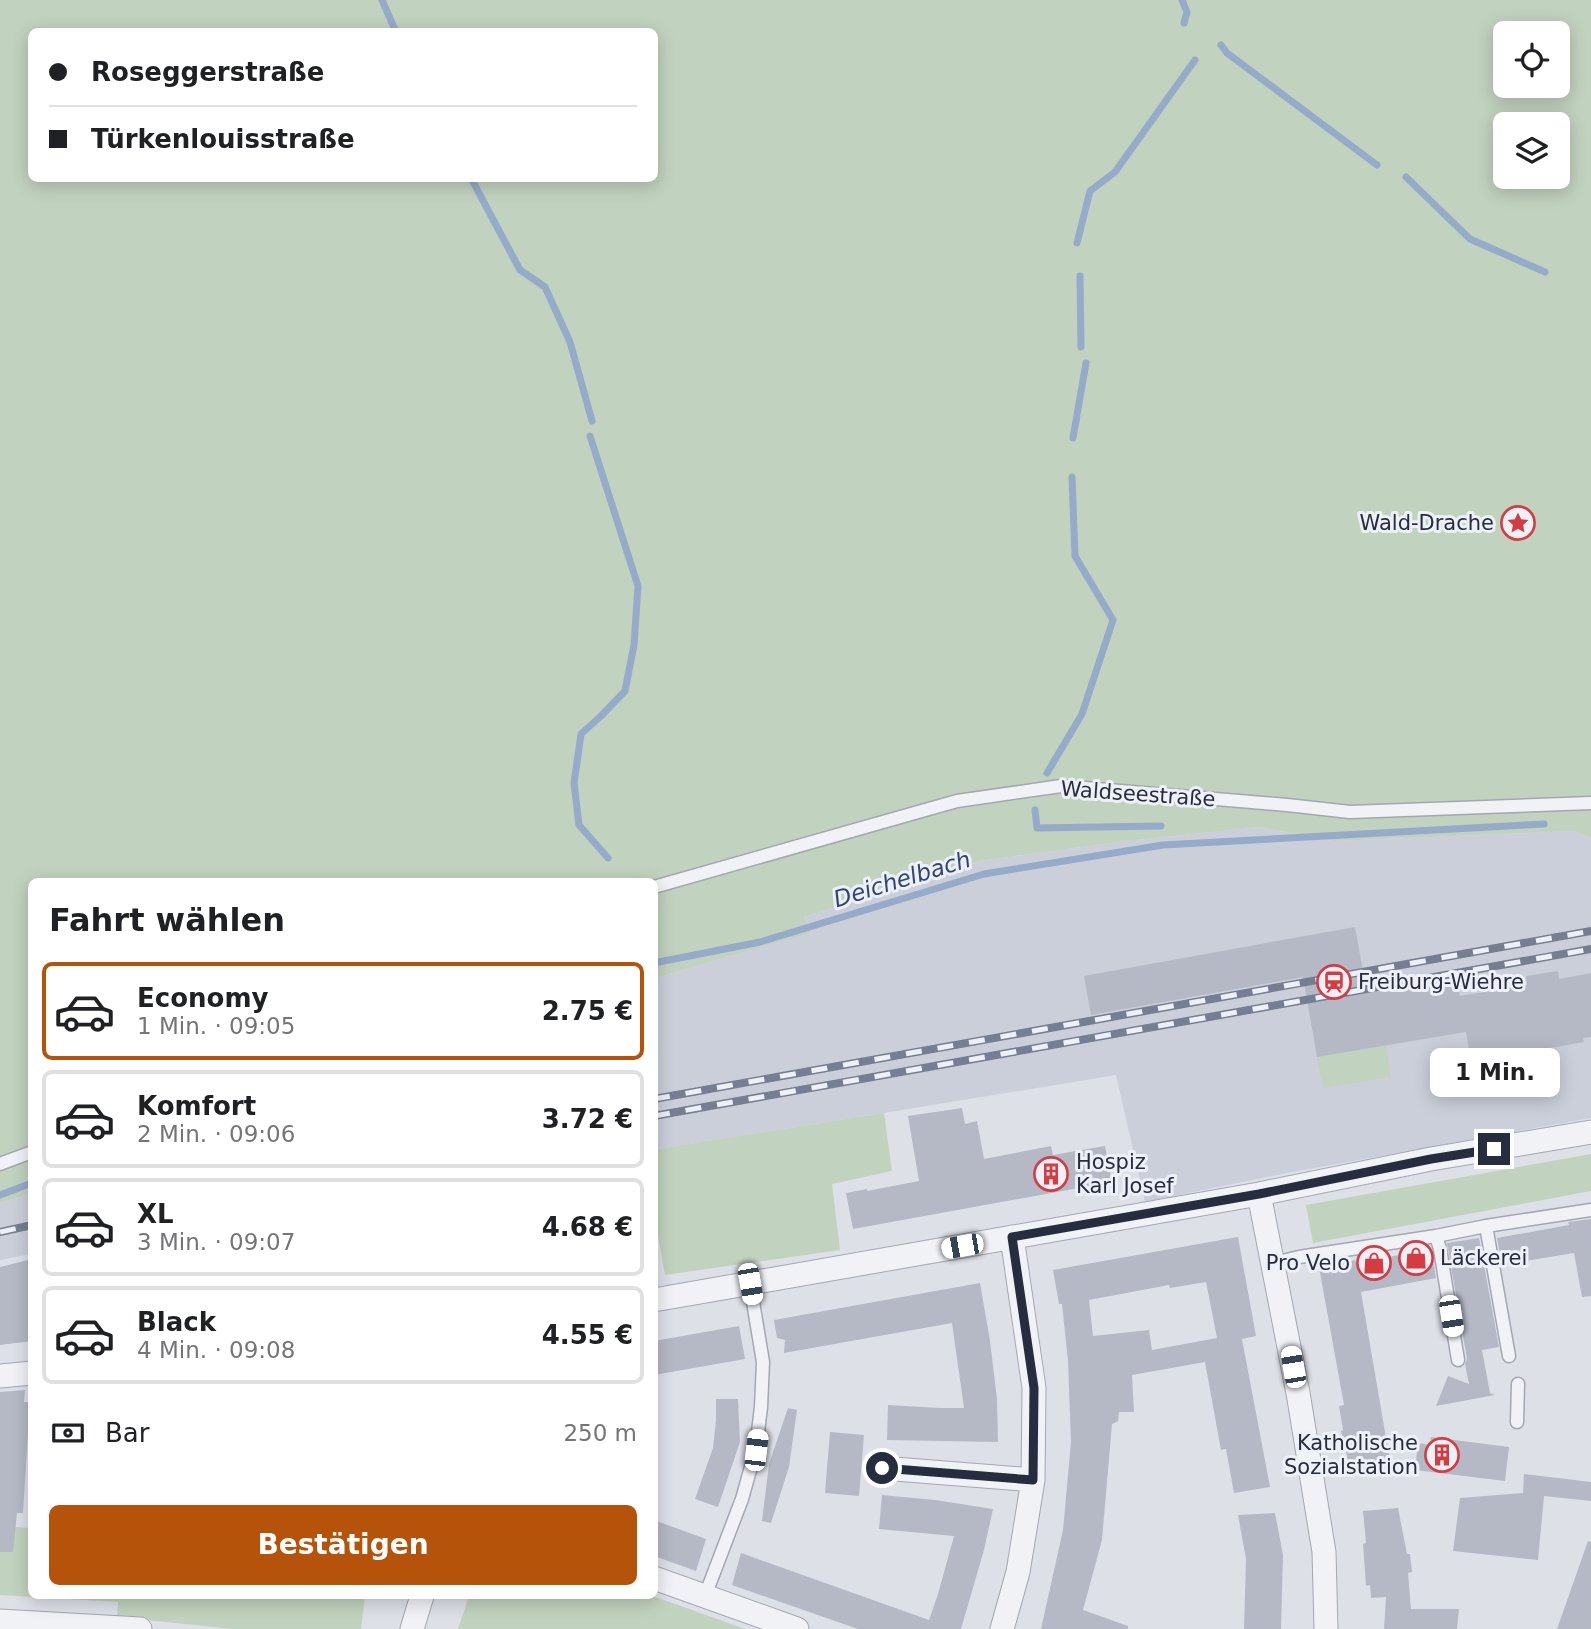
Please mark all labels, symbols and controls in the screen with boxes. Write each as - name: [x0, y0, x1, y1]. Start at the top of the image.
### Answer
- map controls: [1493, 21, 1570, 189]
- button: locate: [1493, 21, 1570, 98]
- text: Roseggerstraße: [91, 57, 324, 87]
- button: layers: [1493, 112, 1570, 189]
- text: Türkenlouisstraße: [91, 124, 355, 154]
- place icon: Wald-Drache: [1499, 504, 1537, 542]
- place label: Wald-Drache: [1360, 511, 1494, 535]
- street label: Waldseestraße: [1060, 777, 1216, 811]
- water label: Deichelbach: [830, 846, 974, 912]
- text: Fahrt wählen: [49, 901, 285, 939]
- station icon: Freiburg-Wiehre: [1315, 963, 1353, 1001]
- place label: Freiburg-Wiehre: [1358, 970, 1524, 994]
- icon: car: [53, 980, 116, 1043]
- text: Economy: [137, 983, 268, 1013]
- text: 2.75 €: [542, 996, 633, 1026]
- text: 1 Min. · 09:05: [137, 1013, 295, 1039]
- callout: 1 Min.: [1429, 1048, 1559, 1096]
- text: 1 Min.: [1455, 1059, 1535, 1085]
- icon: car: [53, 1088, 116, 1151]
- text: Komfort: [137, 1091, 256, 1121]
- text: 3.72 €: [542, 1104, 633, 1134]
- text: 2 Min. · 09:06: [137, 1121, 295, 1147]
- route end: [1478, 1133, 1510, 1165]
- place label: Hospiz Karl Josef: [1076, 1150, 1174, 1198]
- building icon: Hospiz Karl Josef: [1032, 1155, 1070, 1193]
- icon: car: [53, 1196, 116, 1259]
- text: XL: [137, 1199, 174, 1229]
- text: 4.68 €: [542, 1212, 633, 1242]
- text: 3 Min. · 09:07: [137, 1229, 295, 1255]
- car: [940, 1232, 985, 1260]
- shop icon: Läckerei: [1397, 1239, 1435, 1277]
- shop icon: Pro Velo: [1355, 1244, 1393, 1282]
- place label: Läckerei: [1440, 1246, 1527, 1270]
- place label: Pro Velo: [1266, 1251, 1350, 1275]
- car: [737, 1261, 764, 1307]
- car: [1438, 1294, 1465, 1338]
- icon: car: [53, 1304, 116, 1367]
- text: Black: [137, 1307, 216, 1337]
- text: 4.55 €: [542, 1320, 633, 1350]
- text: 4 Min. · 09:08: [137, 1337, 295, 1363]
- car: [1280, 1344, 1307, 1390]
- icon: cash: [49, 1414, 87, 1452]
- text: Bar: [105, 1418, 149, 1448]
- text: 250 m: [563, 1420, 637, 1446]
- car: [744, 1428, 769, 1472]
- place label: Katholische Sozialstation: [1284, 1431, 1418, 1479]
- building icon: Katholische Sozialstation: [1423, 1436, 1461, 1474]
- route start: [866, 1452, 898, 1484]
- button: Bestätigen: [49, 1505, 637, 1585]

